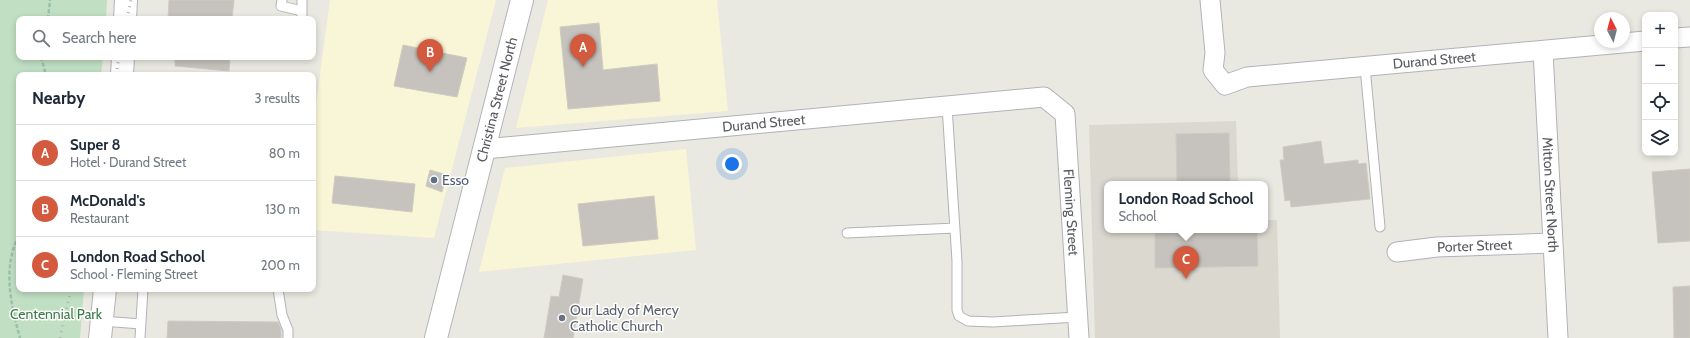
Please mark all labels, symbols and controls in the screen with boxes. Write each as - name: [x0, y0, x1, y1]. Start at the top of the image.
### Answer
- north arrow: [1594, 12, 1630, 48]
- map controls: [1642, 12, 1678, 156]
- button: +: [1642, 12, 1678, 48]
- search box: [16, 16, 316, 60]
- icon: search: [30, 27, 52, 49]
- text: Search here: [62, 29, 137, 47]
- pin: A: [570, 34, 596, 67]
- street label: Christina Street North: [472, 35, 521, 164]
- pin: B: [417, 39, 443, 72]
- street label: Durand Street: [1392, 47, 1477, 73]
- button: −: [1642, 48, 1678, 84]
- button: locate: [1642, 84, 1678, 120]
- text: Nearby: [32, 88, 85, 108]
- text: 3 results: [254, 90, 300, 106]
- street label: Durand Street: [722, 110, 806, 136]
- button: layers: [1642, 120, 1678, 156]
- text: Super 8: [70, 136, 121, 154]
- street label: Mitton Street North: [1539, 137, 1563, 253]
- text: A: [41, 145, 49, 161]
- text: 80 m: [269, 145, 300, 161]
- text: Hotel · Durand Street: [70, 154, 186, 170]
- your location: [722, 154, 742, 174]
- street label: Fleming Street: [1059, 168, 1083, 257]
- place label: Esso: [442, 171, 469, 189]
- marker: Esso: [429, 175, 439, 185]
- popup: [1104, 181, 1268, 233]
- text: London Road School: [1119, 190, 1253, 208]
- text: McDonald's: [70, 192, 145, 210]
- text: B: [41, 201, 49, 217]
- text: 130 m: [265, 201, 300, 217]
- text: School: [1119, 208, 1156, 224]
- text: Restaurant: [70, 210, 129, 226]
- street label: Porter Street: [1437, 235, 1513, 256]
- pin: C: [1173, 246, 1199, 279]
- text: London Road School: [70, 248, 205, 266]
- text: C: [41, 257, 49, 273]
- text: 200 m: [261, 257, 300, 273]
- text: School · Fleming Street: [70, 266, 198, 282]
- place label: Our Lady of Mercy Catholic Church: [570, 301, 679, 335]
- park label: Centennial Park: [10, 305, 103, 323]
- marker: Our Lady of Mercy Catholic Church: [557, 313, 567, 323]

